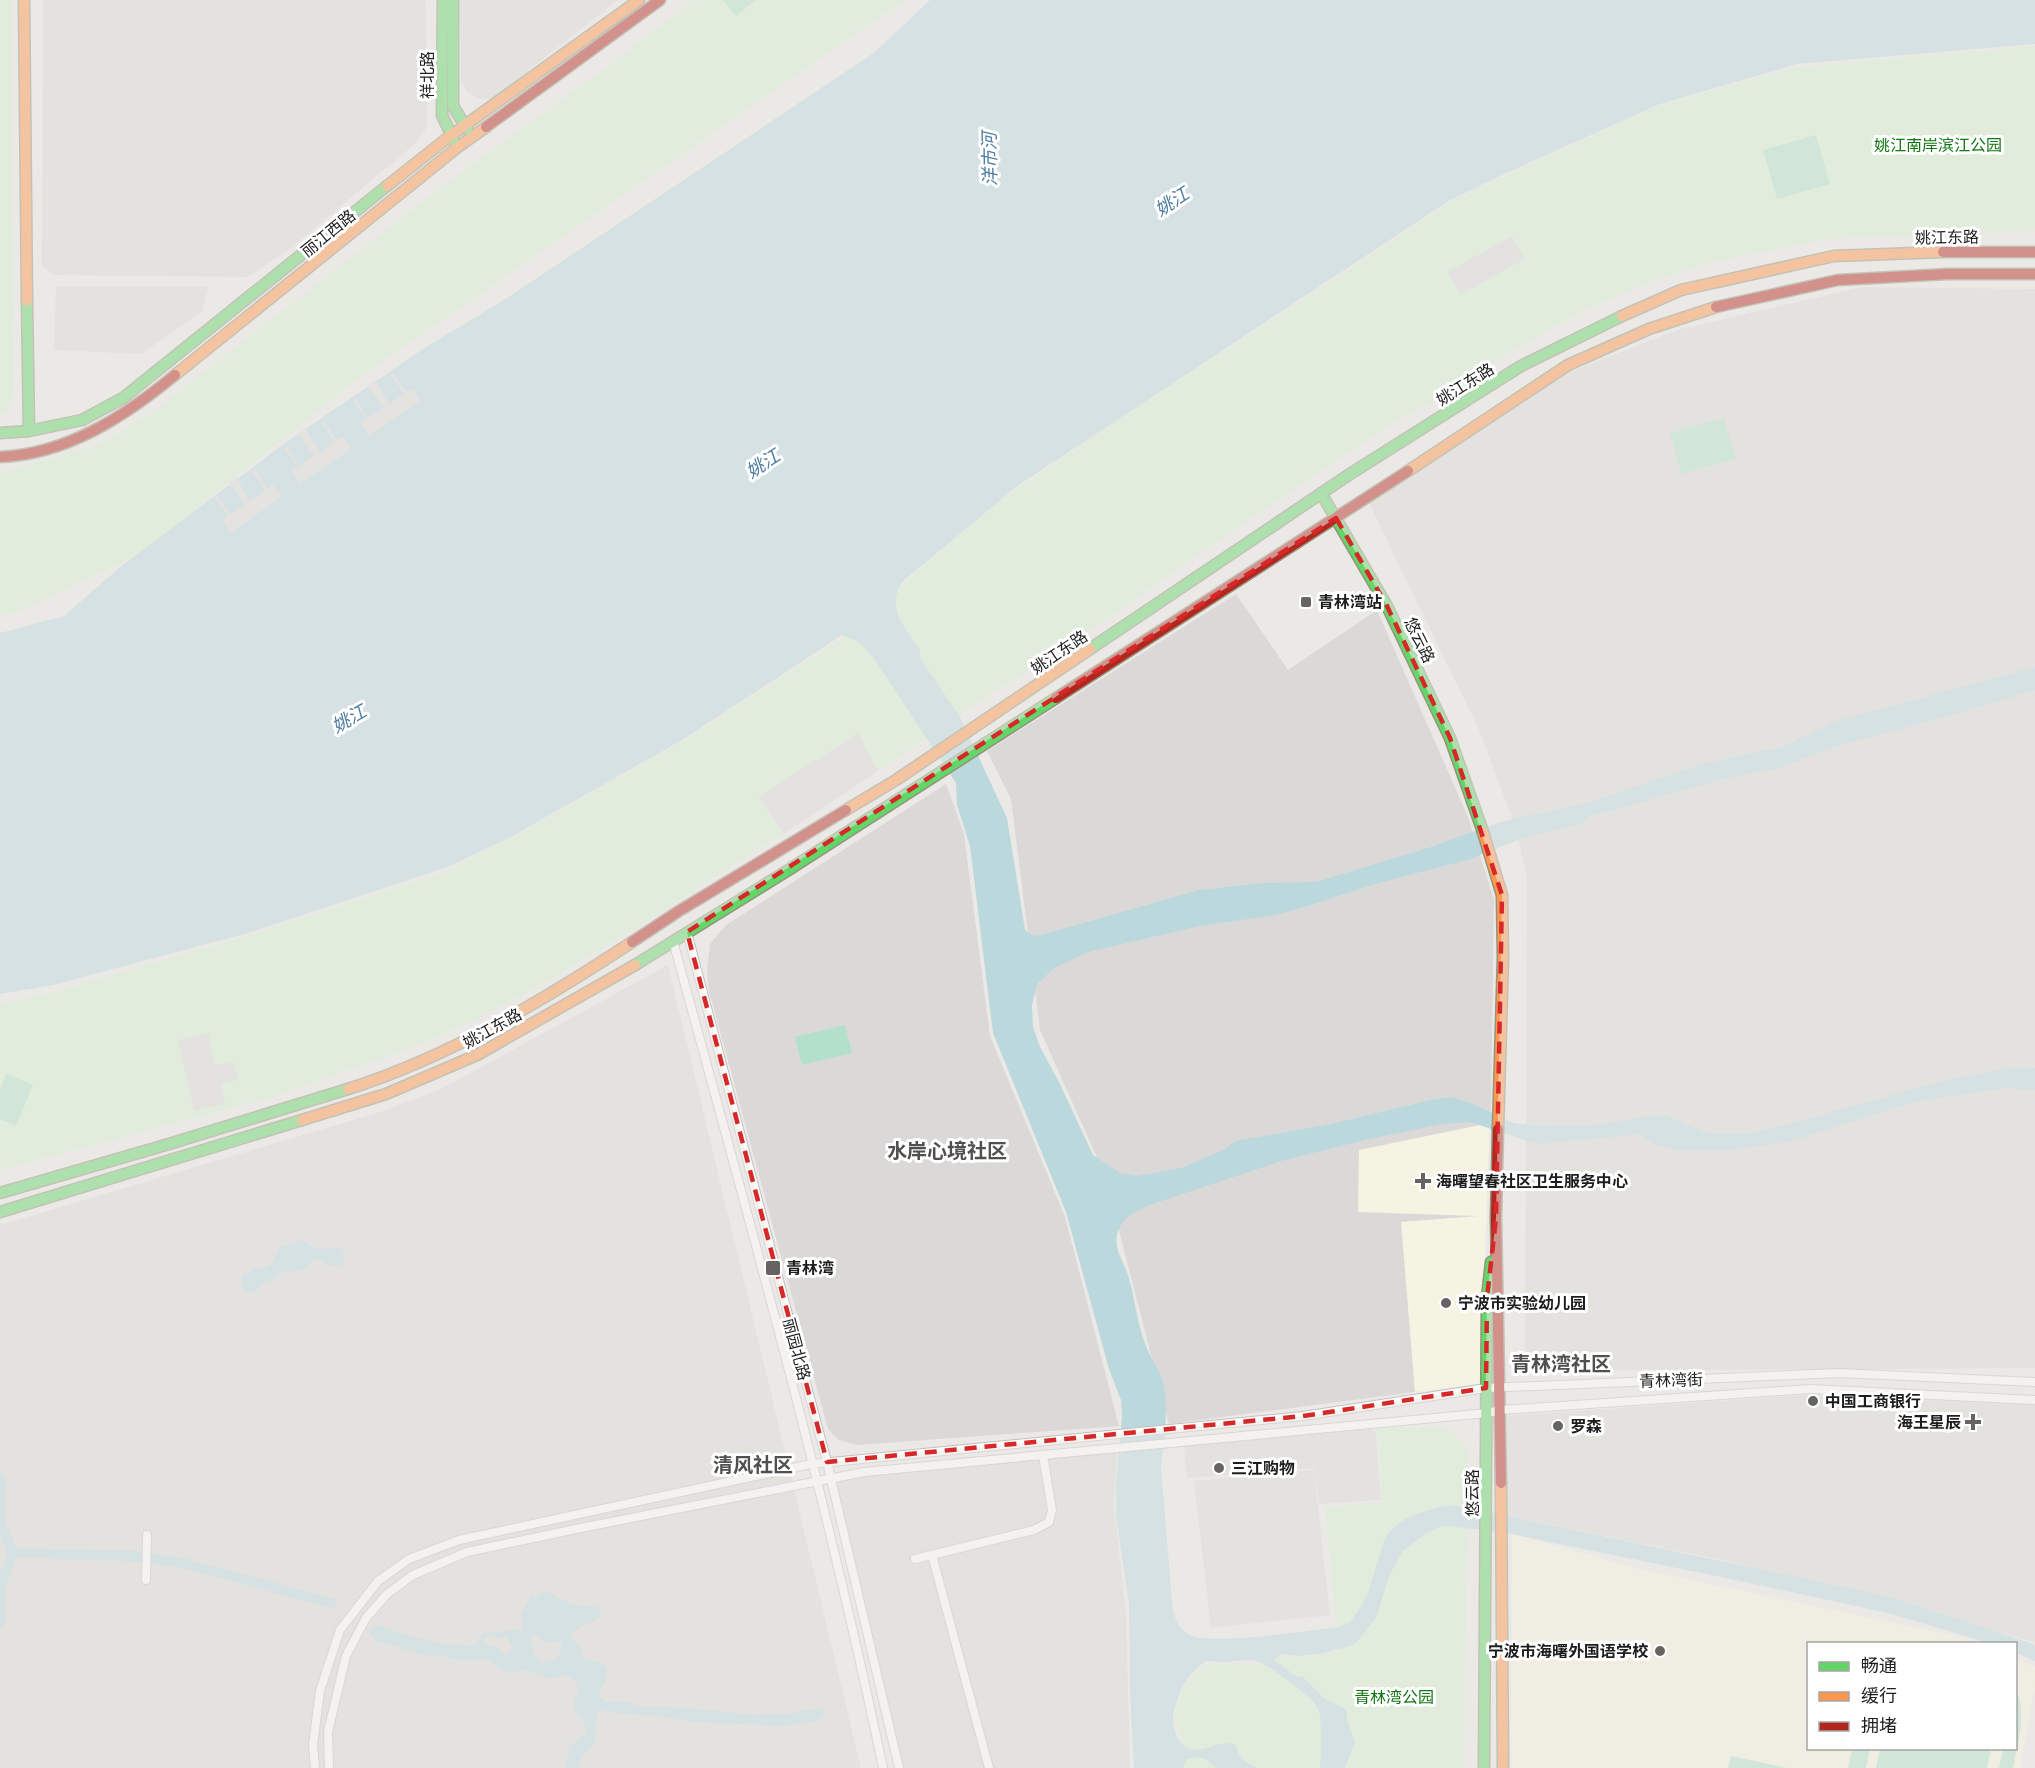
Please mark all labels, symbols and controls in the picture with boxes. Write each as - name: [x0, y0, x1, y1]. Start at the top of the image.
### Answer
- street label: 祥北路: [417, 51, 436, 99]
- water label: 洋市河: [977, 129, 1000, 186]
- park label: 姚江南岸滨江公园: [1874, 135, 2002, 154]
- water label: 姚江: [1150, 181, 1194, 220]
- street label: 丽江西路: [297, 205, 359, 260]
- street label: 姚江东路: [1915, 226, 1979, 247]
- street label: 姚江东路: [1433, 359, 1497, 409]
- water label: 姚江: [741, 443, 785, 482]
- place label: 青林湾站: [1318, 592, 1382, 611]
- marker: 青林湾站: [1299, 595, 1313, 609]
- street label: 悠云路: [1401, 614, 1440, 666]
- street label: 姚江东路: [1027, 626, 1091, 677]
- water label: 姚江: [327, 699, 371, 737]
- street label: 姚江东路: [459, 1004, 524, 1051]
- district label: 水岸心境社区: [887, 1138, 1007, 1162]
- place label: 海曙望春社区卫生服务中心: [1436, 1171, 1628, 1190]
- marker: 海曙望春社区卫生服务中心: [1414, 1172, 1432, 1190]
- place label: 青林湾: [786, 1258, 834, 1277]
- marker: 青林湾: [764, 1259, 782, 1277]
- place label: 宁波市实验幼儿园: [1458, 1293, 1586, 1312]
- marker: 宁波市实验幼儿园: [1439, 1296, 1453, 1310]
- street label: 丽园北路: [780, 1315, 815, 1382]
- district label: 青林湾社区: [1511, 1351, 1611, 1375]
- street label: 青林湾街: [1639, 1369, 1703, 1390]
- place label: 中国工商银行: [1825, 1391, 1921, 1410]
- marker: 中国工商银行: [1806, 1394, 1820, 1408]
- place label: 海王星辰: [1897, 1412, 1961, 1431]
- marker: 海王星辰: [1966, 1415, 1980, 1429]
- place label: 罗森: [1570, 1416, 1602, 1435]
- marker: 罗森: [1551, 1419, 1565, 1433]
- district label: 清风社区: [713, 1452, 793, 1476]
- place label: 三江购物: [1231, 1458, 1295, 1477]
- marker: 三江购物: [1212, 1461, 1226, 1475]
- street label: 悠云路: [1462, 1469, 1481, 1517]
- place label: 宁波市海曙外国语学校: [1488, 1641, 1649, 1660]
- legend: [1807, 1642, 2017, 1750]
- marker: 宁波市海曙外国语学校: [1653, 1644, 1667, 1658]
- text: 畅通: [1861, 1654, 1897, 1676]
- text: 缓行: [1861, 1684, 1897, 1706]
- park label: 青林湾公园: [1354, 1687, 1434, 1706]
- text: 拥堵: [1861, 1714, 1897, 1736]

